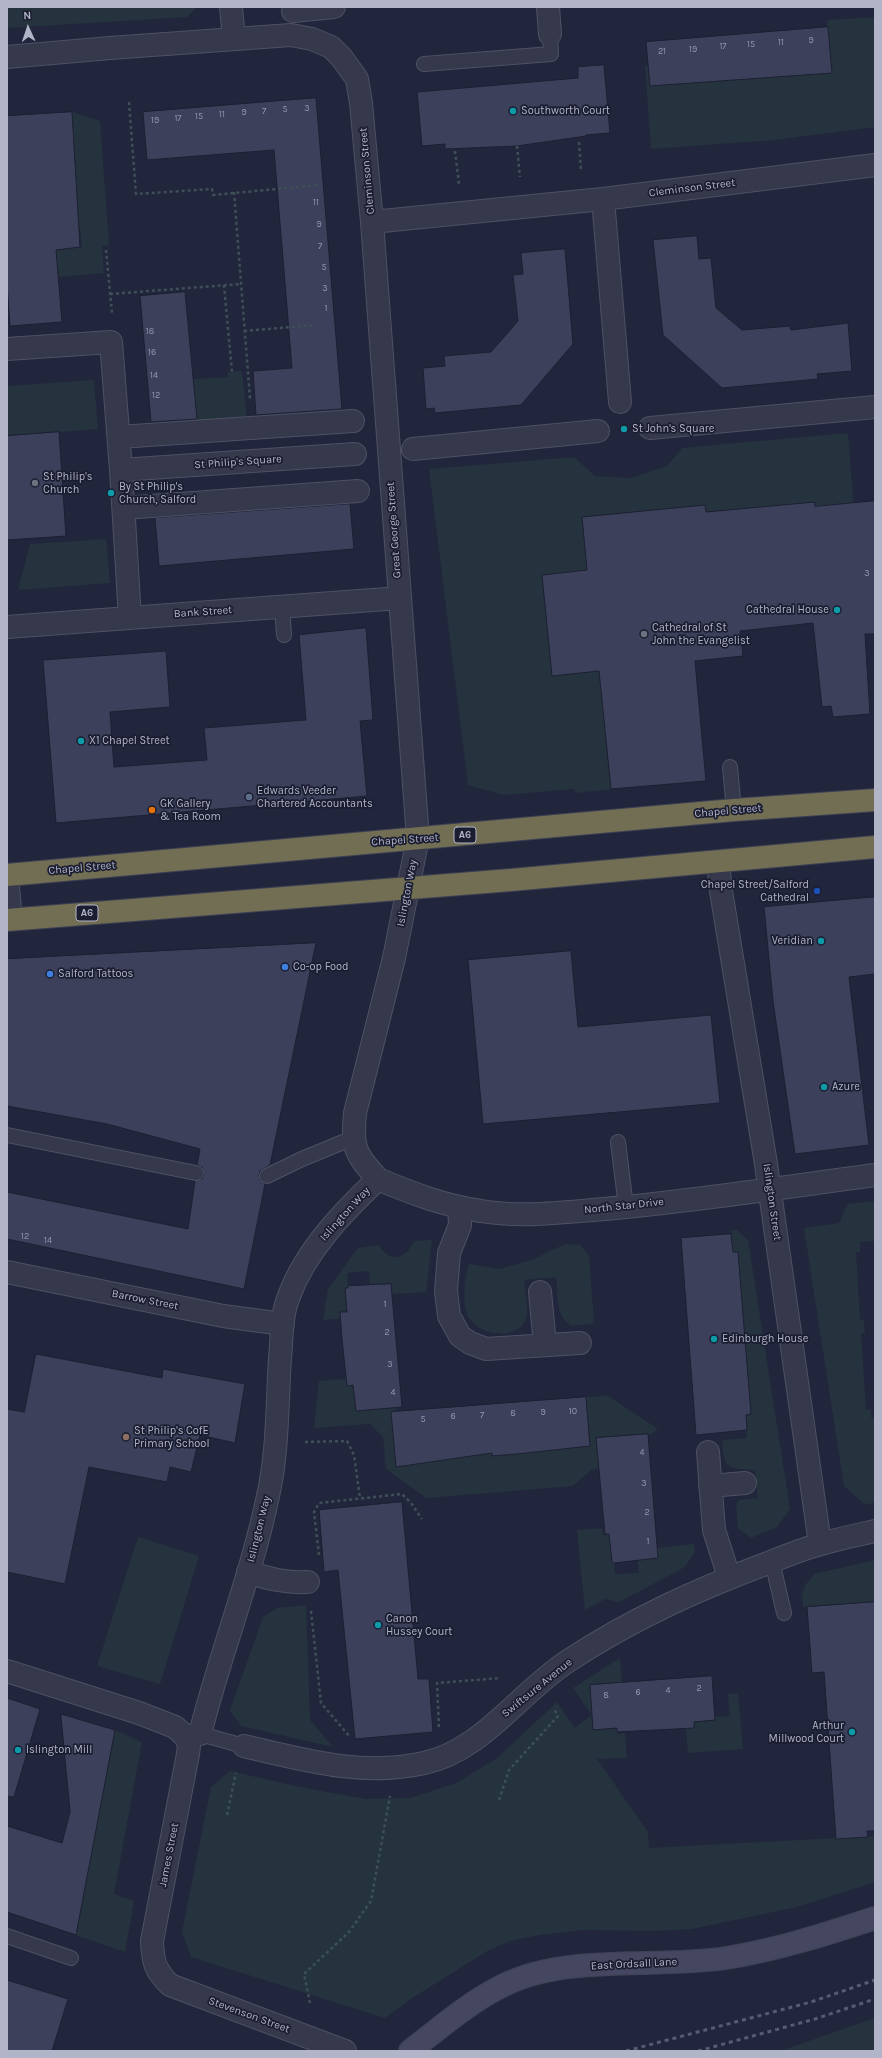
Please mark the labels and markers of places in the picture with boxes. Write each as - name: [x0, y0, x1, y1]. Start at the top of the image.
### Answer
- place label: Southworth Court: [521, 104, 610, 118]
- marker: Southworth Court: [508, 106, 518, 116]
- place label: St John's Square: [632, 422, 714, 436]
- marker: St John's Square: [619, 424, 629, 434]
- place label: St Philip's Church: [43, 470, 92, 496]
- marker: St Philip's Church: [30, 478, 40, 488]
- place label: By St Philip's Church, Salford: [119, 480, 196, 506]
- marker: By St Philip's Church, Salford: [106, 488, 116, 498]
- place label: Cathedral House: [746, 603, 829, 617]
- marker: Cathedral House: [832, 605, 842, 615]
- place label: Cathedral of St John the Evangelist: [652, 621, 750, 647]
- marker: Cathedral of St John the Evangelist: [639, 629, 649, 639]
- place label: X1 Chapel Street: [89, 734, 170, 748]
- marker: X1 Chapel Street: [76, 736, 86, 746]
- place label: Edwards Veeder Chartered Accountants: [257, 784, 373, 810]
- marker: Edwards Veeder Chartered Accountants: [244, 792, 254, 802]
- place label: GK Gallery & Tea Room: [160, 797, 221, 823]
- marker: GK Gallery & Tea Room: [147, 805, 157, 815]
- place label: Chapel Street/Salford Cathedral: [701, 878, 809, 904]
- marker: Chapel Street/Salford Cathedral: [812, 886, 822, 896]
- place label: Veridian: [772, 934, 813, 948]
- marker: Veridian: [816, 936, 826, 946]
- place label: Co-op Food: [293, 960, 349, 974]
- marker: Co-op Food: [280, 962, 290, 972]
- place label: Salford Tattoos: [58, 967, 133, 981]
- marker: Salford Tattoos: [45, 969, 55, 979]
- place label: Azure: [832, 1080, 860, 1094]
- marker: Azure: [819, 1082, 829, 1092]
- place label: Edinburgh House: [722, 1332, 809, 1346]
- marker: Edinburgh House: [709, 1334, 719, 1344]
- place label: St Philip's CofE Primary School: [134, 1424, 209, 1450]
- marker: St Philip's CofE Primary School: [121, 1432, 131, 1442]
- place label: Canon Hussey Court: [386, 1612, 452, 1638]
- marker: Canon Hussey Court: [373, 1620, 383, 1630]
- place label: Arthur Millwood Court: [769, 1719, 844, 1745]
- marker: Arthur Millwood Court: [847, 1727, 857, 1737]
- place label: Islington Mill: [26, 1743, 92, 1757]
- marker: Islington Mill: [13, 1745, 23, 1755]

